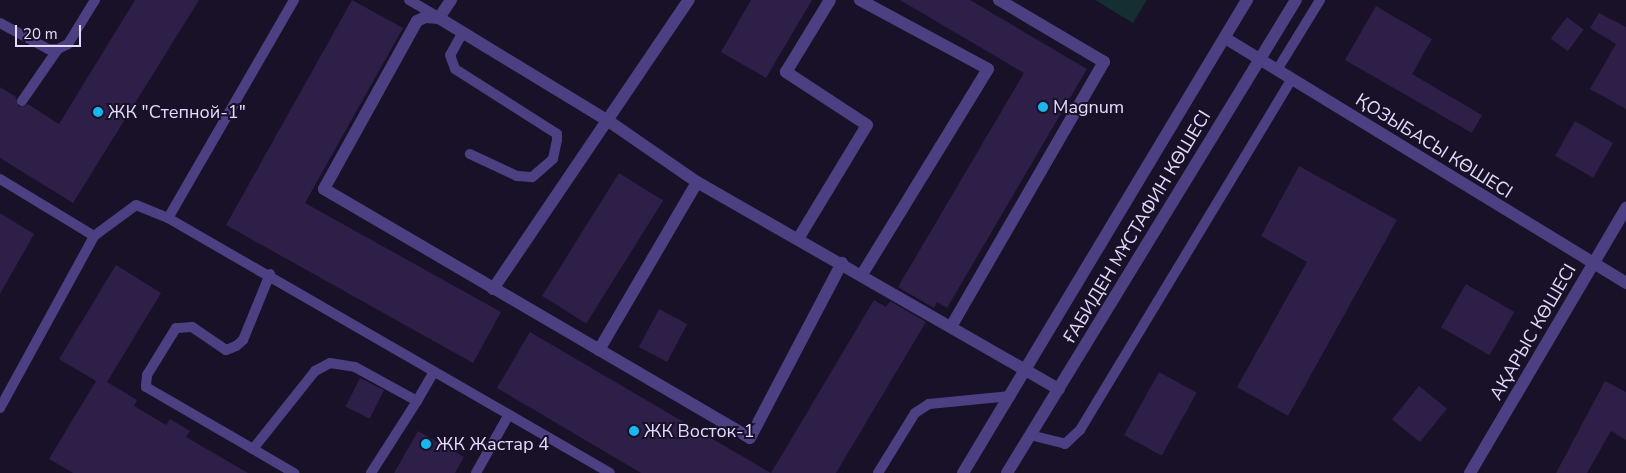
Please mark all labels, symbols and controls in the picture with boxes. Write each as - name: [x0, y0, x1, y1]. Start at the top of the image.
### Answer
- scale bar: [18, 15, 84, 47]
- text: 20 m: [23, 24, 58, 44]
- street label: ҚОЗЫБАСЫ КӨШЕСІ: [1352, 89, 1516, 203]
- place label: Magnum: [1053, 96, 1124, 118]
- place label: ЖК "Степной-1": [108, 101, 246, 123]
- marker: Magnum: [1037, 101, 1049, 113]
- marker: ЖК "Степной-1": [92, 106, 104, 118]
- street label: ҒАБИДЕН МҰСТАФИН КӨШЕСІ: [1059, 107, 1215, 347]
- street label: АҚАРЫС КӨШЕСІ: [1485, 260, 1581, 404]
- place label: ЖК Восток-1: [644, 420, 755, 442]
- marker: ЖК Восток-1: [628, 425, 640, 437]
- place label: ЖК Жастар 4: [436, 433, 549, 455]
- marker: ЖК Жастар 4: [420, 438, 432, 450]

